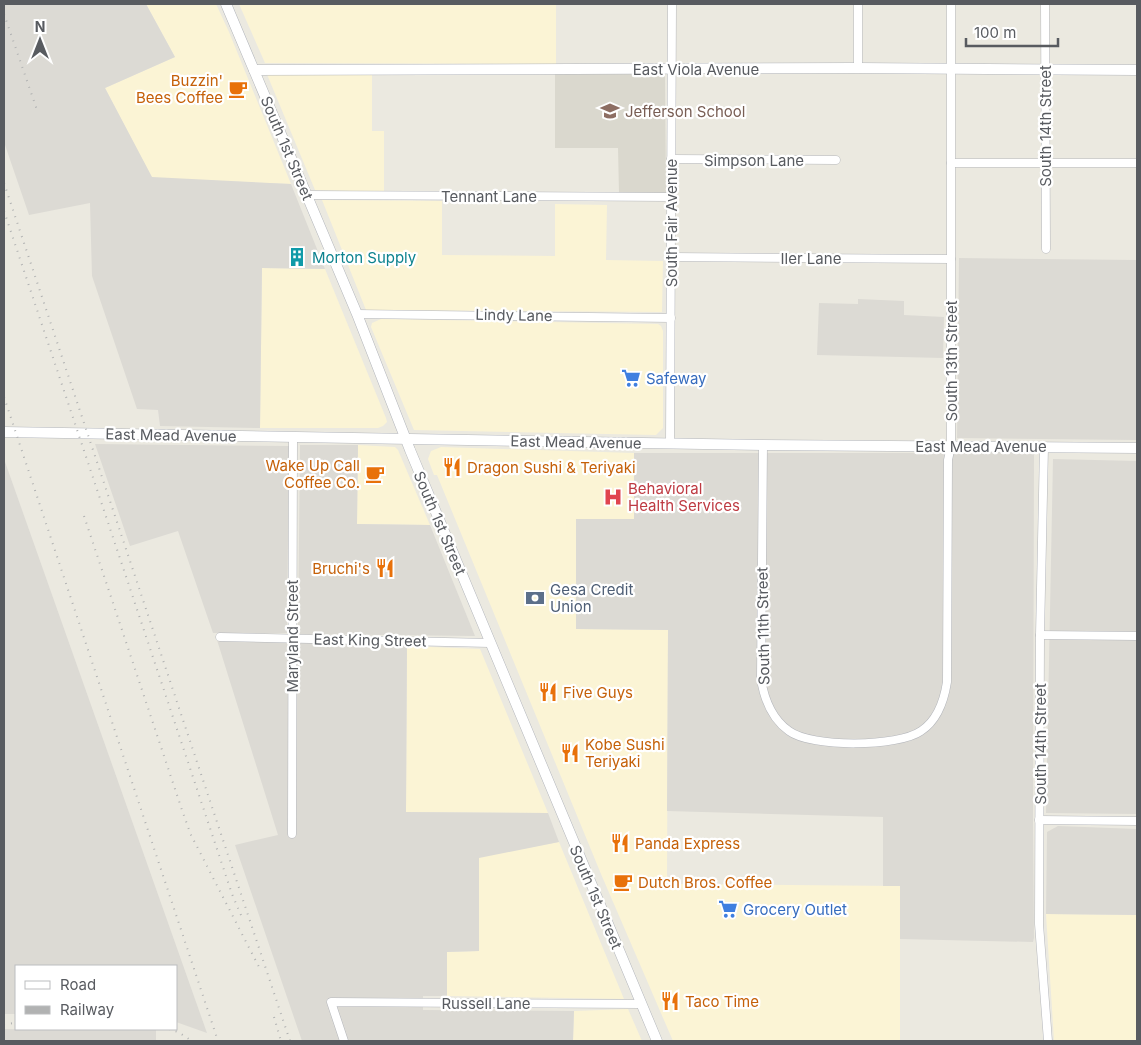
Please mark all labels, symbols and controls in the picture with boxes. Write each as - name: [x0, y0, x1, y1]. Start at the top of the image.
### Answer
- north arrow: [15, 15, 65, 65]
- scale bar: [966, 15, 1058, 47]
- text: N: [35, 18, 45, 35]
- text: 100 m: [974, 23, 1016, 42]
- street label: East Viola Avenue: [633, 60, 759, 79]
- street label: South 14th Street: [1036, 65, 1055, 187]
- place label: Buzzin' Bees Coffee: [136, 71, 223, 107]
- cafe icon: Buzzin' Bees Coffee: [227, 78, 249, 100]
- street label: South 1st Street: [257, 93, 317, 203]
- school or university icon: Jefferson School: [599, 100, 621, 122]
- place label: Jefferson School: [625, 102, 745, 121]
- street label: Simpson Lane: [704, 151, 804, 170]
- street label: South Fair Avenue: [662, 159, 681, 287]
- street label: Tennant Lane: [441, 187, 537, 206]
- building icon: Morton Supply: [286, 246, 308, 268]
- place label: Morton Supply: [312, 248, 417, 267]
- street label: Iler Lane: [781, 249, 841, 268]
- street label: South 13th Street: [942, 300, 961, 422]
- street label: Lindy Lane: [475, 305, 553, 325]
- supermarket icon: Safeway: [620, 367, 642, 389]
- place label: Safeway: [646, 369, 707, 388]
- street label: East Mead Avenue: [105, 424, 237, 446]
- street label: East Mead Avenue: [510, 431, 642, 453]
- street label: East Mead Avenue: [915, 437, 1047, 456]
- place label: Wake Up Call Coffee Co.: [265, 456, 360, 492]
- restaurant icon: Dragon Sushi & Teriyaki: [441, 456, 463, 478]
- place label: Dragon Sushi & Teriyaki: [467, 458, 636, 477]
- cafe icon: Wake Up Call Coffee Co.: [364, 463, 386, 485]
- street label: South 1st Street: [410, 468, 470, 578]
- place label: Behavioral Health Services: [628, 479, 740, 515]
- hospital icon: Behavioral Health Services: [602, 486, 624, 508]
- restaurant icon: Bruchi's: [374, 557, 396, 579]
- place label: Bruchi's: [312, 559, 370, 578]
- street label: South 11th Street: [752, 567, 774, 685]
- street label: Maryland Street: [283, 579, 302, 693]
- place label: Gesa Credit Union: [550, 580, 633, 616]
- bank icon: Gesa Credit Union: [524, 587, 546, 609]
- street label: East King Street: [313, 630, 427, 650]
- restaurant icon: Five Guys: [537, 681, 559, 703]
- place label: Five Guys: [563, 683, 633, 702]
- street label: South 14th Street: [1031, 683, 1050, 805]
- place label: Kobe Sushi Teriyaki: [585, 735, 665, 771]
- restaurant icon: Kobe Sushi Teriyaki: [559, 742, 581, 764]
- restaurant icon: Panda Express: [609, 832, 631, 854]
- place label: Panda Express: [635, 834, 740, 853]
- street label: South 1st Street: [566, 842, 626, 952]
- cafe icon: Dutch Bros. Coffee: [612, 871, 634, 893]
- place label: Dutch Bros. Coffee: [638, 873, 772, 892]
- supermarket icon: Grocery Outlet: [717, 898, 739, 920]
- place label: Grocery Outlet: [743, 900, 847, 919]
- legend: [15, 965, 178, 1030]
- text: Road: [60, 975, 96, 994]
- restaurant icon: Taco Time: [659, 990, 681, 1012]
- place label: Taco Time: [685, 992, 759, 1011]
- street label: Russell Lane: [441, 994, 531, 1013]
- text: Railway: [60, 1000, 115, 1019]

